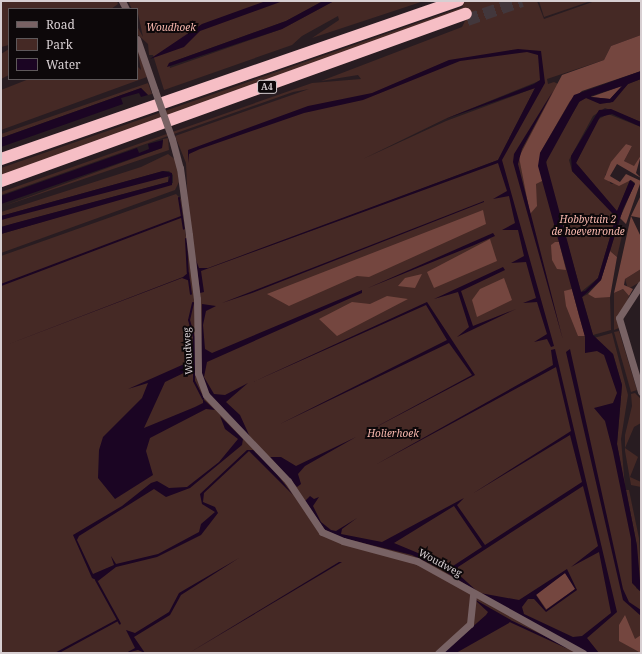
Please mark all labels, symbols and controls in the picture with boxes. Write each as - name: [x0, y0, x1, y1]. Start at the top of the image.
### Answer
- legend: [8, 8, 138, 80]
- text: Road: [46, 16, 75, 33]
- park label: Woudhoek: [146, 22, 196, 34]
- text: Park: [46, 36, 73, 53]
- text: Water: [46, 56, 81, 73]
- road number: A4: [257, 80, 277, 94]
- park label: Hobbytuin 2 de hoevenronde: [551, 213, 625, 236]
- street label: Woudweg: [181, 327, 195, 375]
- park label: Holierhoek: [367, 428, 419, 440]
- street label: Woudweg: [416, 547, 464, 579]

